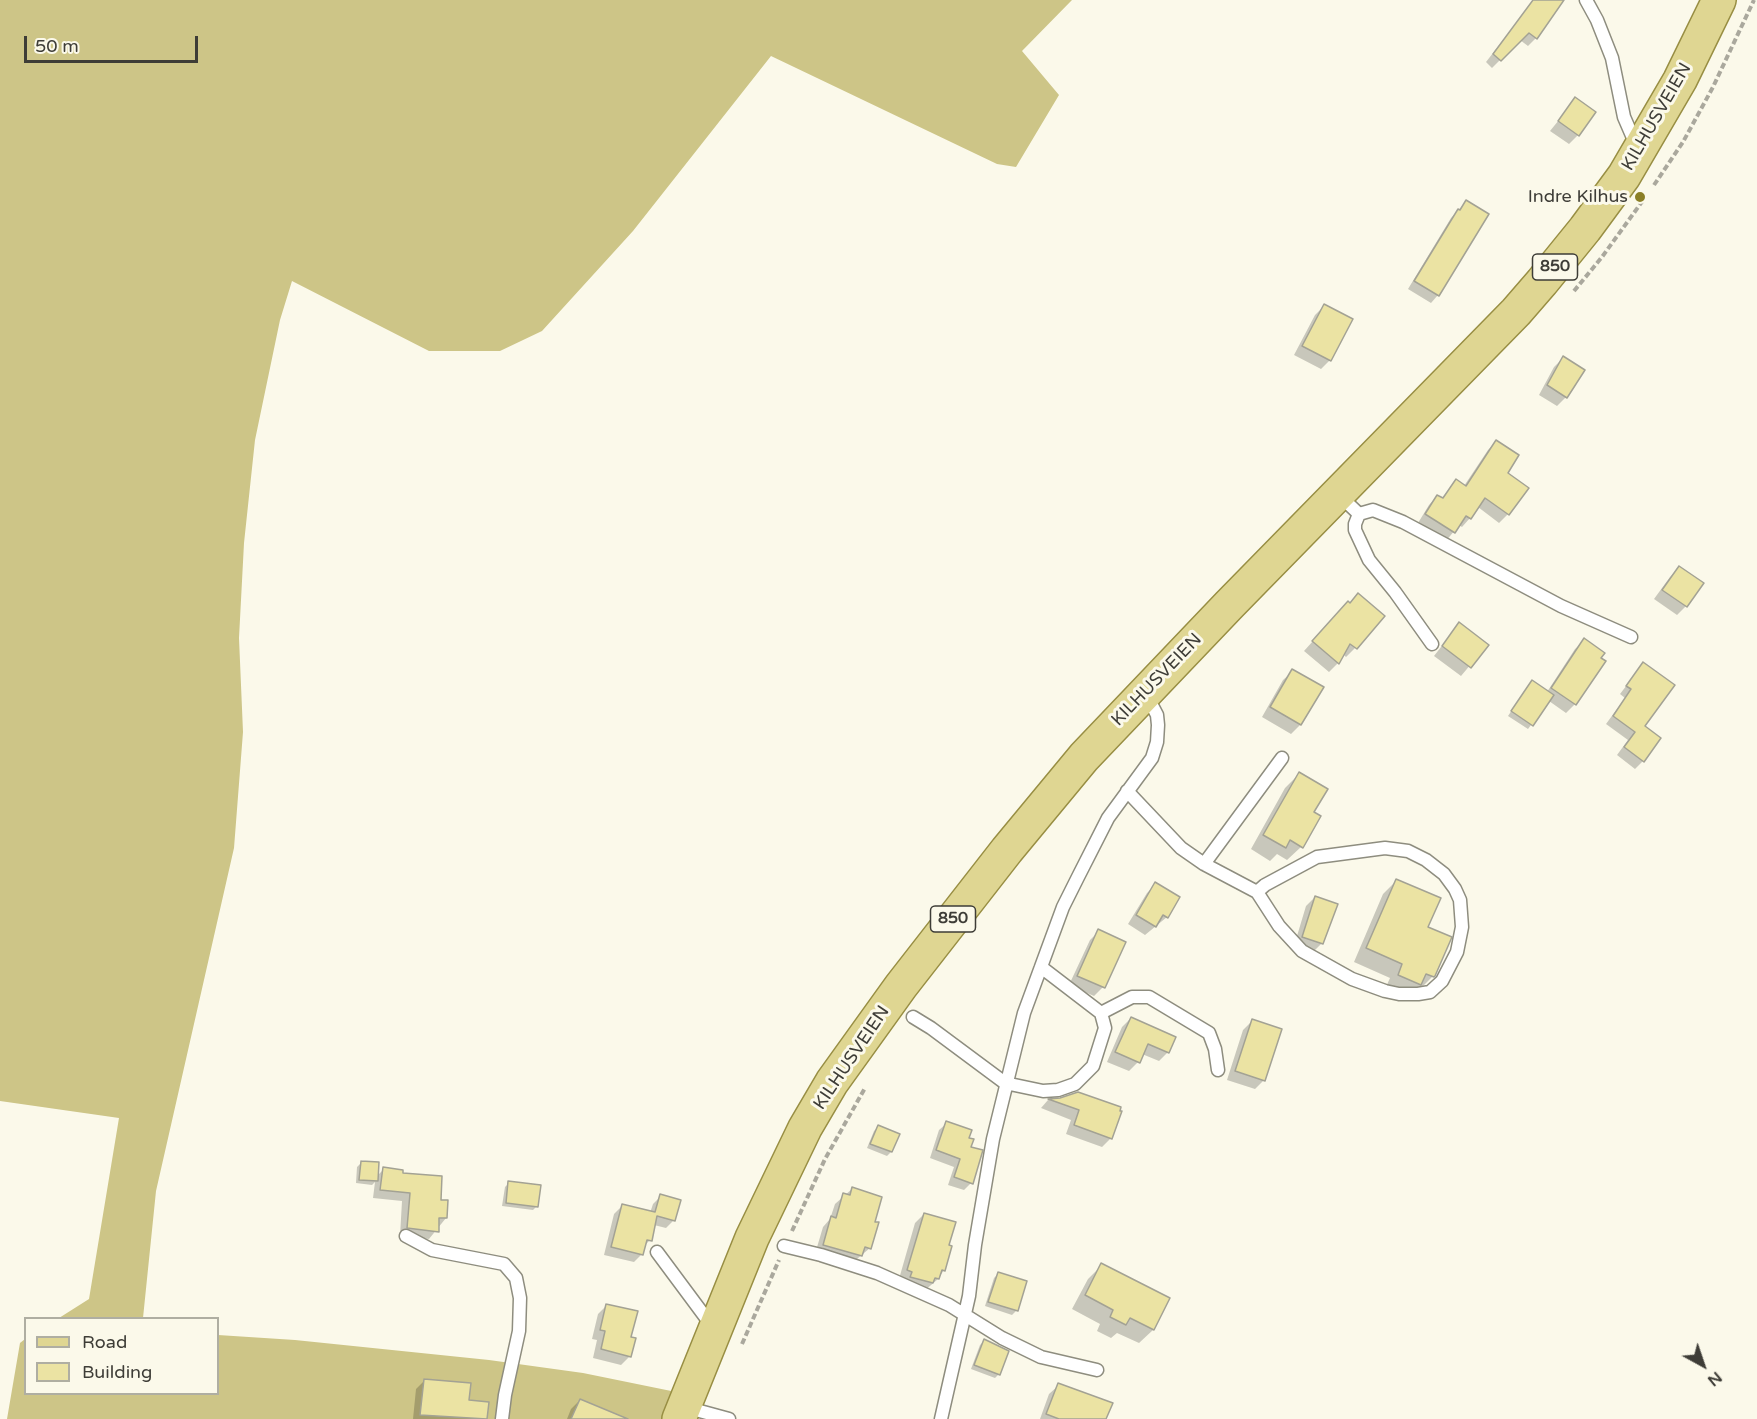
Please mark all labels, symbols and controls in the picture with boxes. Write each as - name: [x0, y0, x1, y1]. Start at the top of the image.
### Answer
- scale bar: [27, 24, 201, 62]
- text: 50 m: [35, 35, 79, 57]
- street label: KILHUSVEIEN: [1617, 59, 1697, 175]
- place label: Indre Kilhus: [1528, 186, 1628, 208]
- marker: Indre Kilhus: [1633, 190, 1647, 204]
- road number: 850: [1532, 254, 1578, 280]
- street label: KILHUSVEIEN: [1107, 629, 1207, 731]
- road number: 850: [930, 906, 976, 932]
- street label: KILHUSVEIEN: [809, 1002, 895, 1114]
- legend: [24, 1317, 219, 1395]
- text: Road: [82, 1331, 127, 1353]
- north arrow: [1673, 1335, 1733, 1395]
- text: Building: [82, 1361, 152, 1383]
- text: N: [1703, 1367, 1726, 1391]

